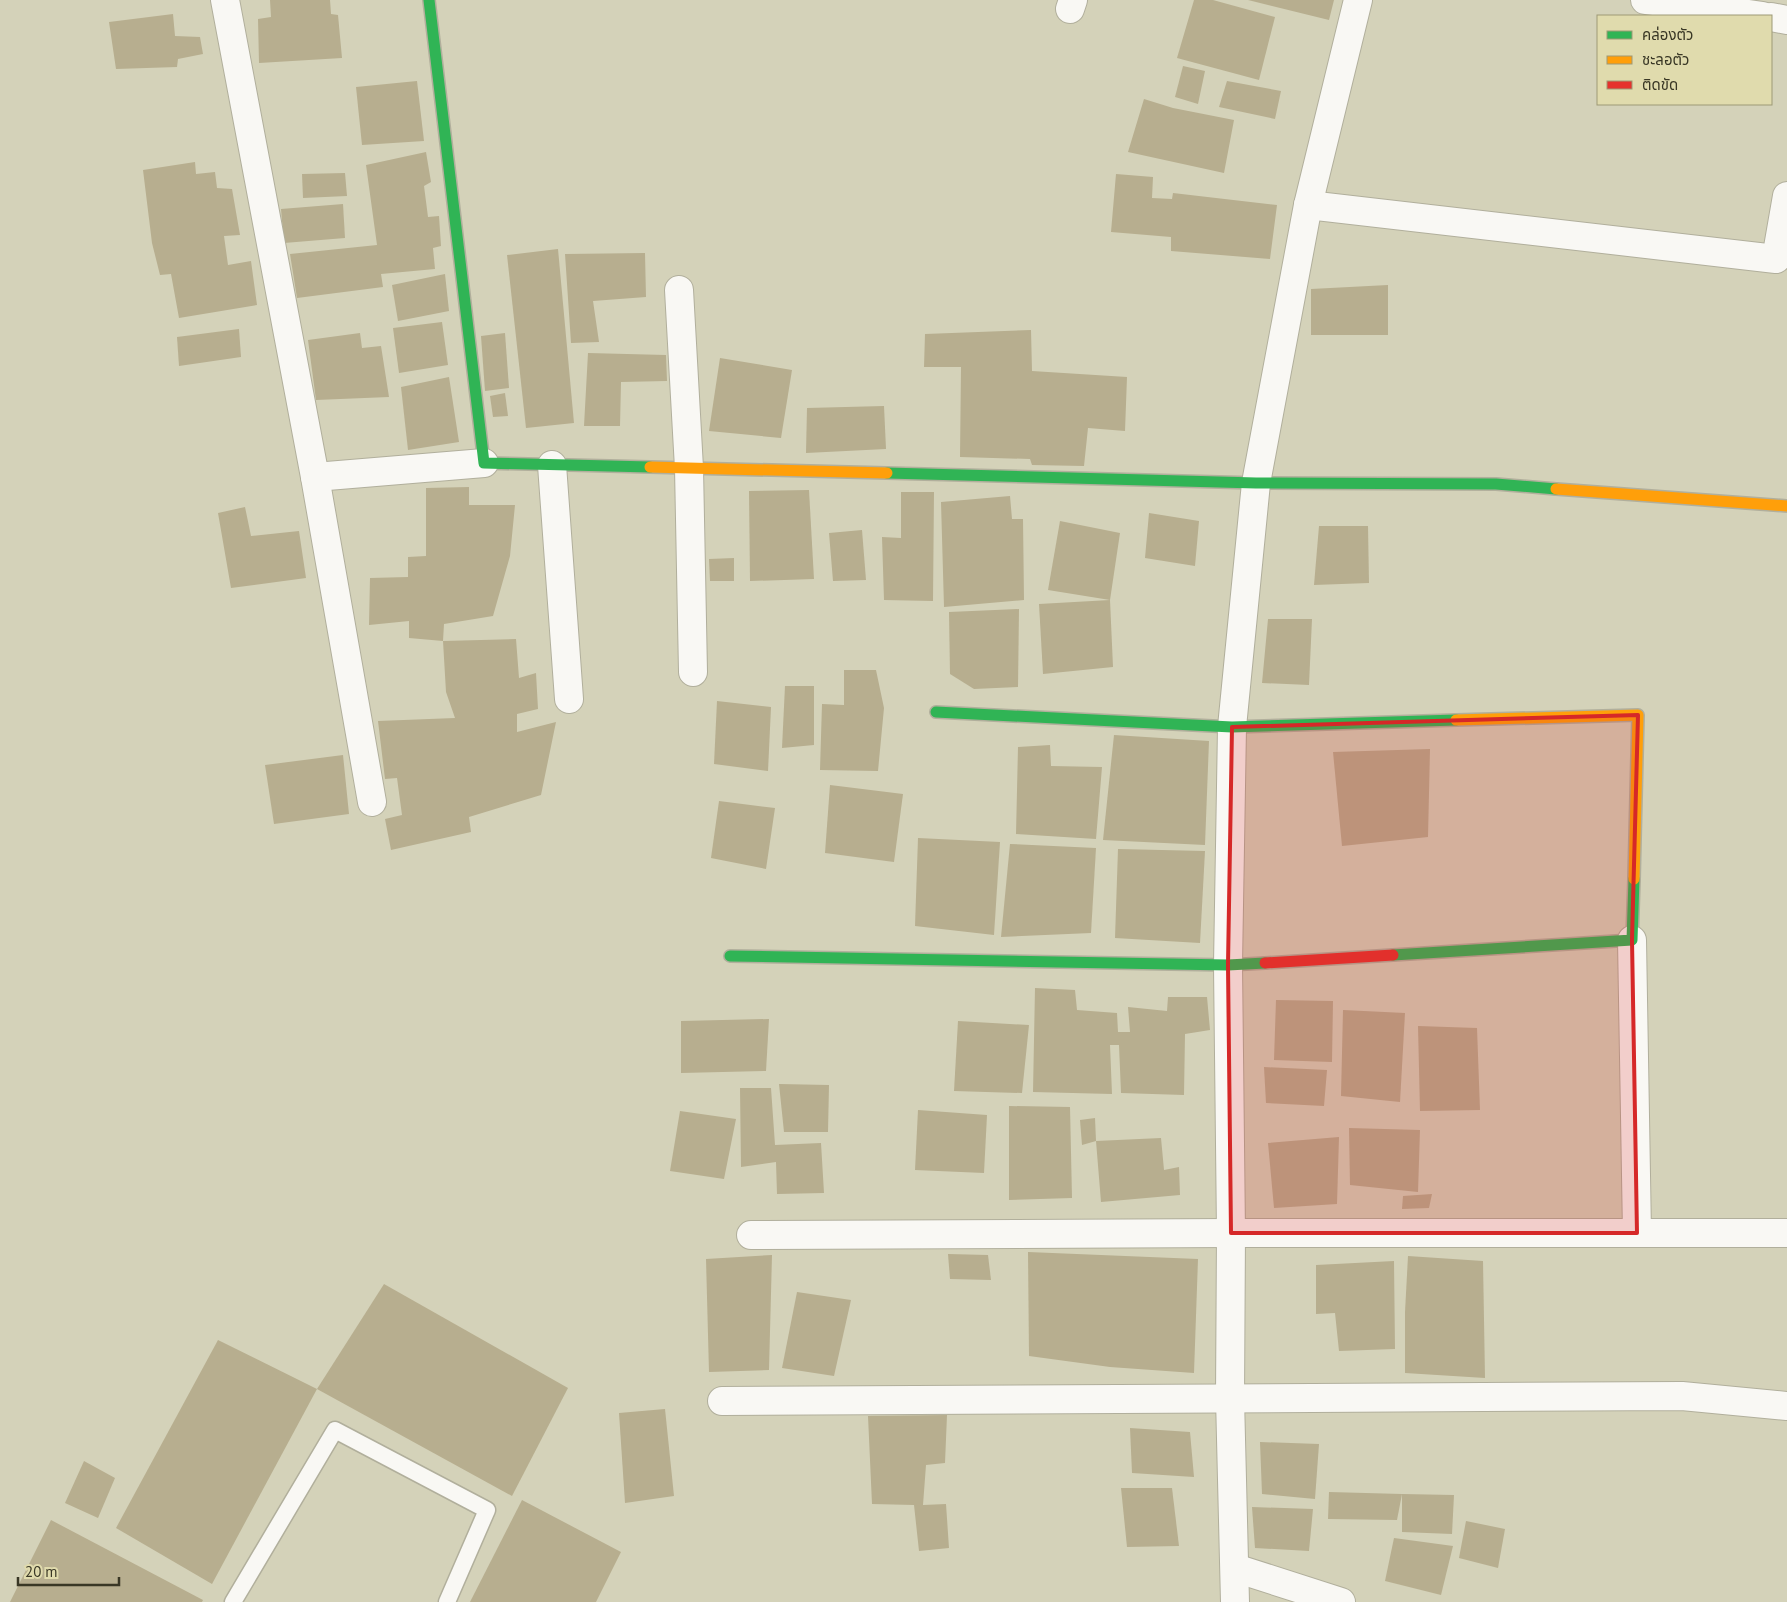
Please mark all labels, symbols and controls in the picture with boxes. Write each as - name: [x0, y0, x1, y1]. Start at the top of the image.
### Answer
- legend: [1597, 15, 1772, 105]
- text: คล่องตัว: [1642, 25, 1693, 44]
- text: ชะลอตัว: [1642, 50, 1689, 69]
- text: ติดขัด: [1642, 75, 1678, 94]
- scale bar: [18, 1554, 119, 1586]
- text: 20 m: [25, 1562, 58, 1581]

